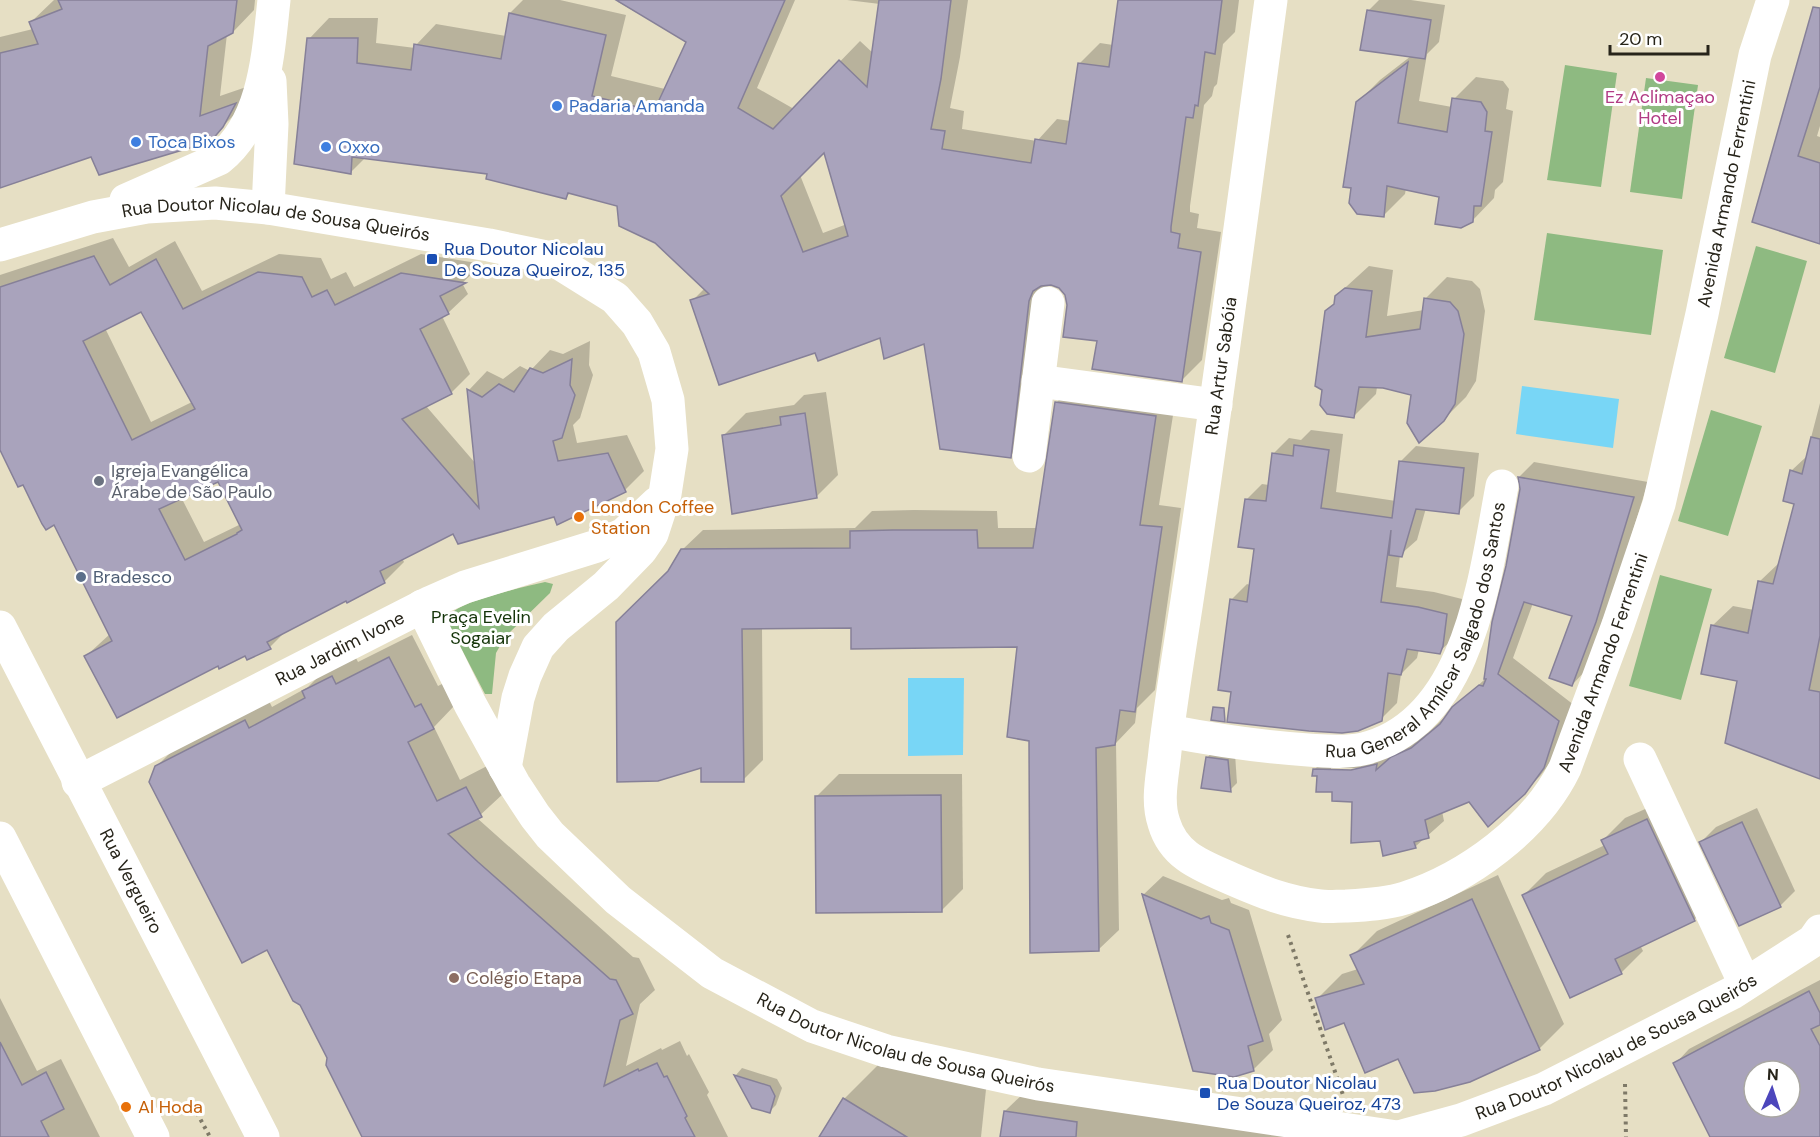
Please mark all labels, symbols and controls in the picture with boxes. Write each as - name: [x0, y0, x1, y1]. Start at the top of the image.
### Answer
- scale bar: [1610, 18, 1708, 56]
- text: 20 m: [1619, 27, 1662, 51]
- marker: Ez Aclimaçao Hotel: [1653, 70, 1667, 84]
- street label: Avenida Armando Ferrentini: [1692, 78, 1762, 309]
- place label: Ez Aclimaçao Hotel: [1605, 85, 1715, 130]
- place label: Padaria Amanda: [569, 94, 705, 118]
- marker: Padaria Amanda: [550, 99, 564, 113]
- place label: Toca Bixos: [148, 130, 235, 154]
- marker: Toca Bixos: [129, 135, 143, 149]
- place label: Oxxo: [338, 135, 380, 159]
- marker: Oxxo: [319, 140, 333, 154]
- street label: Rua Doutor Nicolau de Sousa Queirós: [120, 191, 432, 247]
- place label: Rua Doutor Nicolau De Souza Queiroz, 135: [444, 237, 625, 282]
- marker: Rua Doutor Nicolau De Souza Queiroz, 135: [425, 252, 439, 266]
- street label: Rua Artur Sabóia: [1199, 295, 1243, 437]
- place label: Igreja Evangélica Árabe de São Paulo: [111, 459, 273, 504]
- marker: Igreja Evangélica Árabe de São Paulo: [92, 474, 106, 488]
- place label: London Coffee Station: [591, 495, 714, 540]
- street label: Rua General Amílcar Salgado dos Santos: [1325, 500, 1511, 763]
- marker: London Coffee Station: [572, 510, 586, 524]
- street label: Avenida Armando Ferrentini: [1552, 550, 1654, 776]
- place label: Bradesco: [93, 565, 172, 589]
- marker: Bradesco: [74, 570, 88, 584]
- park label: Praça Evelin Sogaiar: [431, 605, 531, 650]
- street label: Rua Jardim Ivone: [271, 606, 409, 691]
- street label: Rua Vergueiro: [94, 825, 168, 938]
- place label: Colégio Etapa: [466, 966, 582, 990]
- street label: Rua Doutor Nicolau de Sousa Queirós: [1472, 968, 1762, 1126]
- marker: Colégio Etapa: [447, 971, 461, 985]
- street label: Rua Doutor Nicolau de Sousa Queirós: [753, 987, 1056, 1098]
- north arrow: [1742, 1059, 1802, 1119]
- text: N: [1766, 1064, 1779, 1085]
- place label: Rua Doutor Nicolau De Souza Queiroz, 473: [1217, 1071, 1401, 1116]
- marker: Rua Doutor Nicolau De Souza Queiroz, 473: [1198, 1086, 1212, 1100]
- place label: Al Hoda: [138, 1095, 203, 1119]
- marker: Al Hoda: [119, 1100, 133, 1114]

